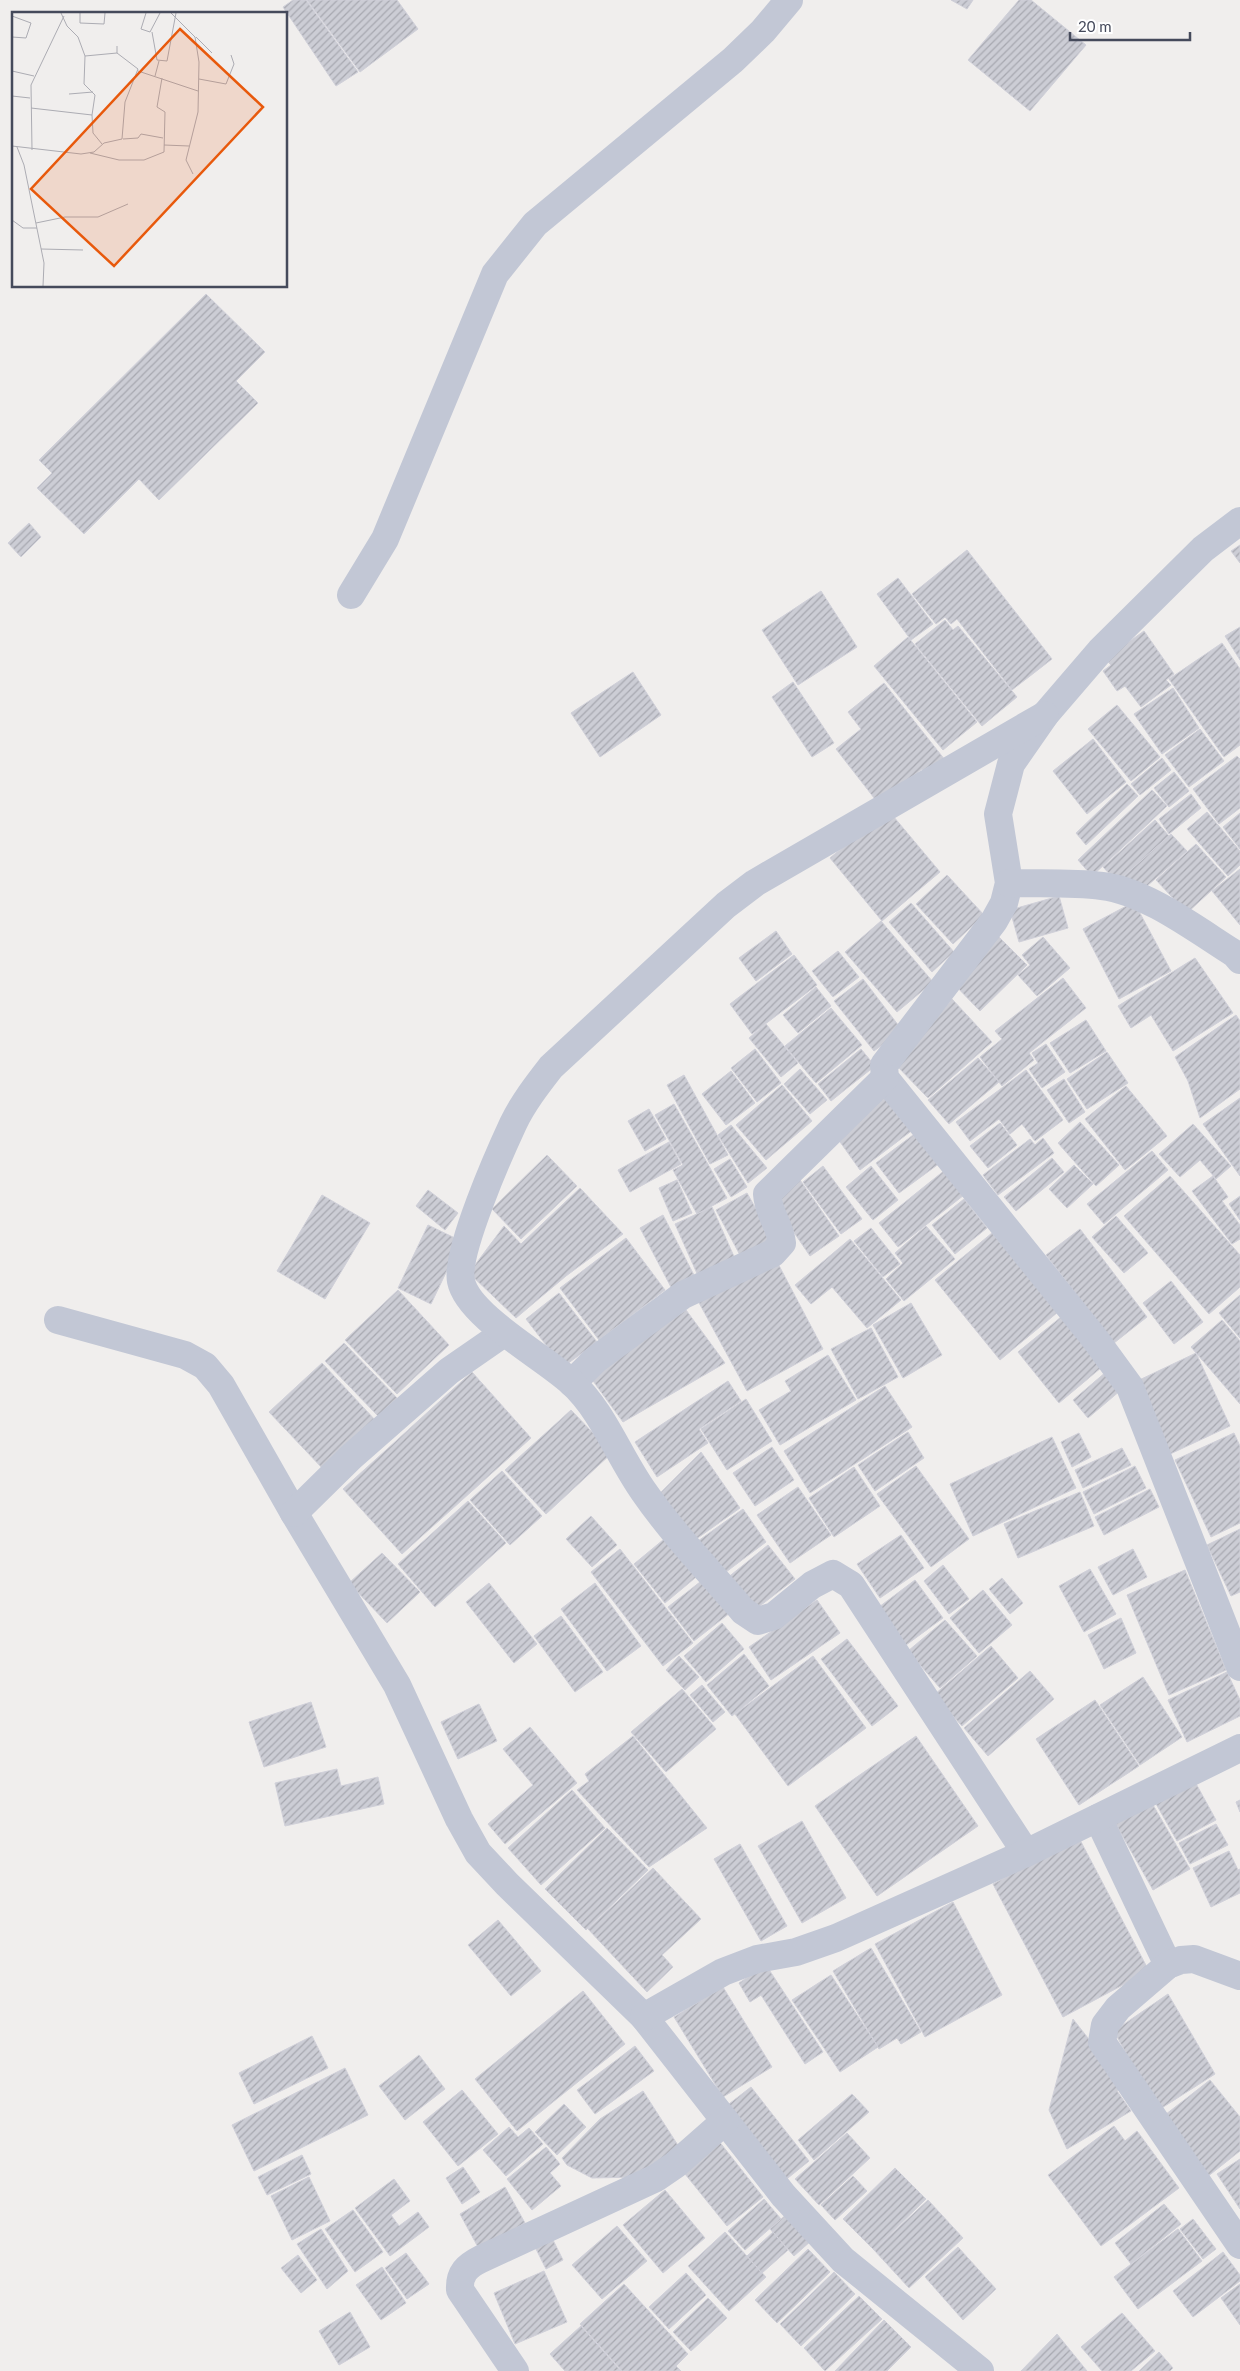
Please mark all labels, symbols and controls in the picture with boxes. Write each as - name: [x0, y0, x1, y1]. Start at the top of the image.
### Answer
- scale bar: [1070, 10, 1190, 42]
- inset map: [12, 12, 288, 288]
- text: 20 m: [1078, 17, 1112, 35]

